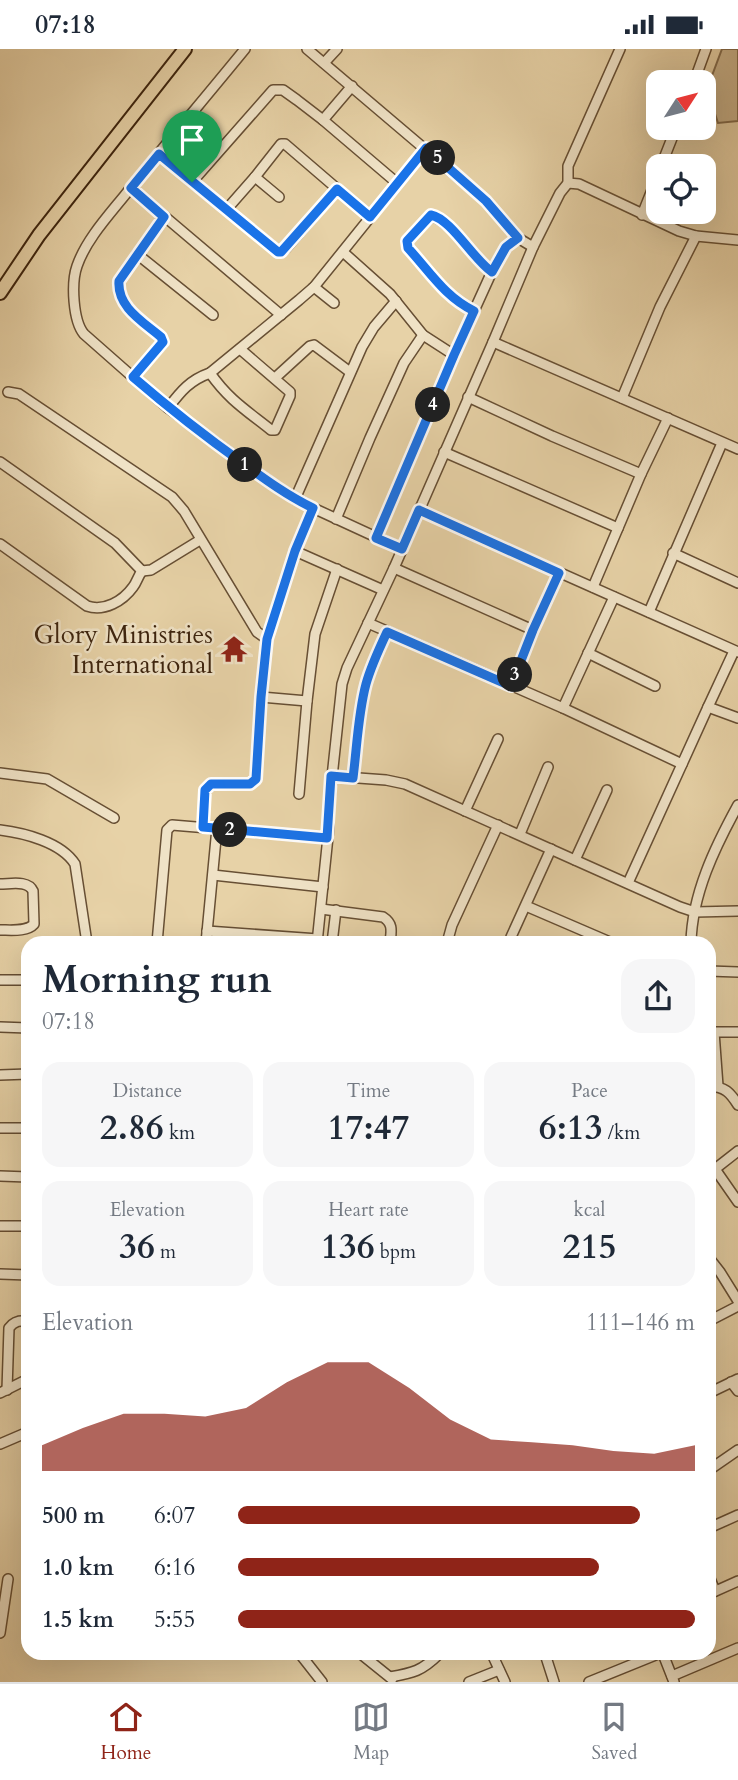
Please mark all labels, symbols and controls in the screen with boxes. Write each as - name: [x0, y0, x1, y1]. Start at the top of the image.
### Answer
- text: 07:18: [35, 7, 96, 42]
- north arrow: [646, 70, 716, 140]
- map controls: [646, 70, 716, 224]
- pin: [162, 110, 222, 182]
- icon: arrive: [173, 121, 211, 159]
- pin: 5: [420, 141, 456, 175]
- text: 5: [433, 144, 442, 170]
- button: locate: [646, 154, 716, 224]
- pin: 4: [416, 387, 450, 423]
- text: 4: [428, 391, 437, 417]
- pin: 1: [228, 447, 262, 483]
- text: 1: [240, 451, 249, 477]
- place label: Glory Ministries International: [33, 617, 213, 682]
- temple icon: Glory Ministries International: [219, 634, 249, 664]
- pin: 3: [498, 657, 532, 693]
- text: 3: [510, 661, 519, 687]
- pin: 2: [212, 813, 247, 847]
- text: 2: [225, 816, 234, 842]
- text: Morning run: [42, 954, 272, 1006]
- button: share: [621, 959, 695, 1033]
- text: 07:18: [42, 1006, 95, 1037]
- text: Distance: [113, 1078, 182, 1104]
- text: Time: [347, 1078, 390, 1104]
- text: Pace: [571, 1078, 608, 1104]
- text: 2.86: [100, 1104, 164, 1152]
- text: 17:47: [328, 1104, 409, 1152]
- text: 6:13: [539, 1104, 603, 1152]
- text: km: [164, 1120, 195, 1146]
- text: /km: [603, 1120, 640, 1146]
- text: Elevation: [110, 1197, 185, 1223]
- text: Heart rate: [328, 1197, 409, 1223]
- text: kcal: [574, 1197, 605, 1223]
- text: 36: [119, 1223, 155, 1271]
- text: 136: [321, 1223, 375, 1271]
- text: 215: [563, 1223, 616, 1271]
- text: m: [155, 1239, 176, 1265]
- text: bpm: [375, 1239, 416, 1265]
- text: Elevation: [42, 1307, 133, 1338]
- text: 111–146 m: [586, 1307, 695, 1338]
- text: 500 m: [42, 1500, 105, 1531]
- text: 6:07: [154, 1500, 195, 1531]
- text: 1.0 km: [42, 1552, 114, 1583]
- text: 6:16: [154, 1552, 195, 1583]
- text: 1.5 km: [42, 1604, 114, 1635]
- text: 5:55: [154, 1604, 195, 1635]
- tab: Home: [101, 1698, 151, 1766]
- tab: Map: [352, 1698, 390, 1766]
- tab: Saved: [591, 1698, 637, 1766]

